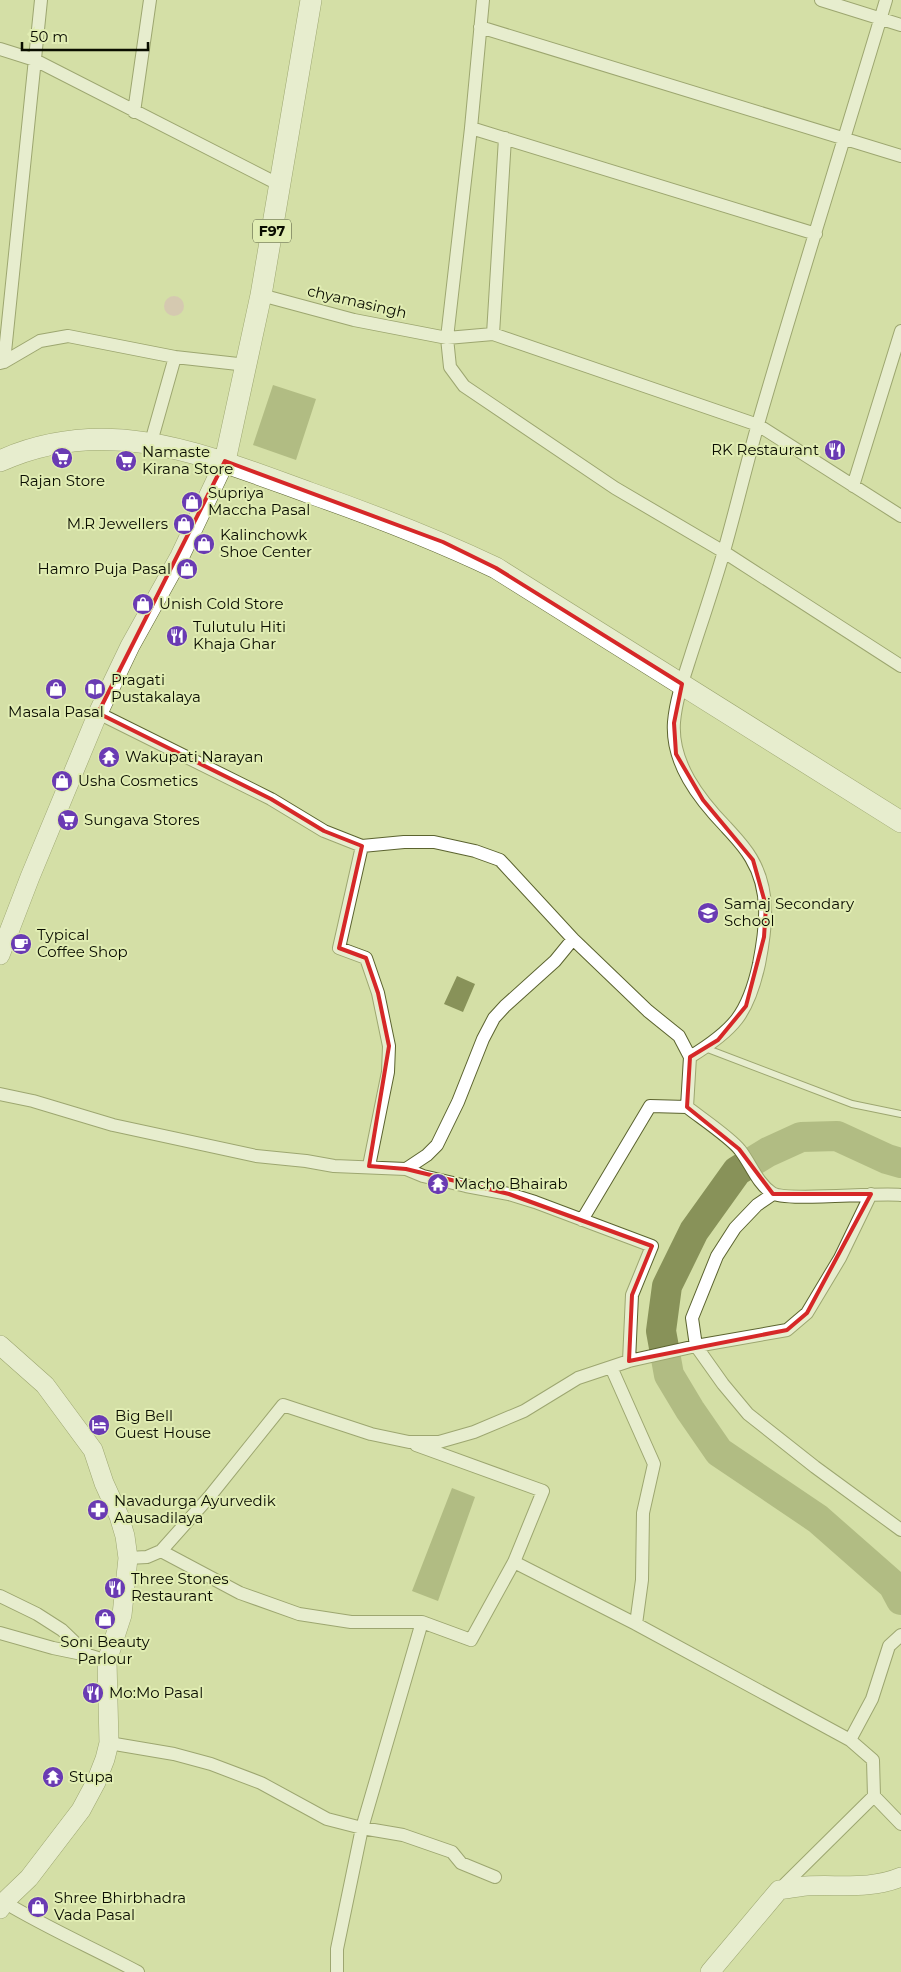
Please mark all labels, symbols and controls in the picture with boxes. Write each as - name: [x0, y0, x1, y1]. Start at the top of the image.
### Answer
- scale bar: [22, 20, 149, 52]
- text: 50 m: [30, 27, 68, 46]
- road number: F97: [253, 220, 291, 242]
- street label: chyamasingh: [306, 281, 409, 322]
- restaurant icon: RK Restaurant: [823, 438, 847, 462]
- place label: RK Restaurant: [711, 440, 819, 459]
- place label: Namaste Kirana Store: [142, 442, 233, 478]
- supermarket icon: Rajan Store: [50, 446, 74, 470]
- supermarket icon: Namaste Kirana Store: [114, 449, 138, 473]
- place label: Rajan Store: [19, 471, 105, 490]
- place label: Supriya Maccha Pasal: [208, 483, 310, 519]
- shop icon: Supriya Maccha Pasal: [180, 490, 204, 514]
- shop icon: M.R Jewellers: [172, 512, 196, 536]
- place label: M.R Jewellers: [67, 514, 168, 533]
- place label: Kalinchowk Shoe Center: [220, 525, 312, 561]
- shop icon: Kalinchowk Shoe Center: [192, 532, 216, 556]
- shop icon: Hamro Puja Pasal: [175, 557, 199, 581]
- place label: Hamro Puja Pasal: [38, 559, 171, 578]
- shop icon: Unish Cold Store: [131, 592, 155, 616]
- place label: Unish Cold Store: [159, 594, 284, 613]
- place label: Tulutulu Hiti Khaja Ghar: [193, 617, 286, 653]
- restaurant icon: Tulutulu Hiti Khaja Ghar: [165, 624, 189, 648]
- place label: Pragati Pustakalaya: [111, 670, 201, 706]
- shop icon: Masala Pasal: [44, 677, 68, 701]
- library icon: Pragati Pustakalaya: [83, 677, 107, 701]
- place label: Masala Pasal: [8, 702, 104, 721]
- temple icon: Wakupati Narayan: [97, 745, 121, 769]
- place label: Wakupati Narayan: [125, 747, 263, 766]
- shop icon: Usha Cosmetics: [50, 769, 74, 793]
- place label: Usha Cosmetics: [78, 771, 198, 790]
- supermarket icon: Sungava Stores: [56, 808, 80, 832]
- place label: Sungava Stores: [84, 810, 200, 829]
- place label: Samaj Secondary School: [724, 894, 855, 930]
- school or university icon: Samaj Secondary School: [696, 901, 720, 925]
- place label: Typical Coffee Shop: [37, 925, 128, 961]
- cafe icon: Typical Coffee Shop: [9, 932, 33, 956]
- temple icon: Macho Bhairab: [426, 1172, 450, 1196]
- place label: Macho Bhairab: [454, 1174, 568, 1193]
- place label: Big Bell Guest House: [115, 1406, 211, 1442]
- hotel icon: Big Bell Guest House: [87, 1413, 111, 1437]
- place label: Navadurga Ayurvedik Aausadilaya: [114, 1491, 276, 1527]
- pharmacy icon: Navadurga Ayurvedik Aausadilaya: [86, 1498, 110, 1522]
- place label: Three Stones Restaurant: [131, 1569, 229, 1605]
- restaurant icon: Three Stones Restaurant: [103, 1576, 127, 1600]
- shop icon: Soni Beauty Parlour: [93, 1607, 117, 1631]
- place label: Soni Beauty Parlour: [60, 1632, 151, 1668]
- restaurant icon: Mo:Mo Pasal: [81, 1681, 105, 1705]
- place label: Mo:Mo Pasal: [109, 1683, 203, 1702]
- temple icon: Stupa: [41, 1765, 65, 1789]
- place label: Stupa: [69, 1767, 113, 1786]
- place label: Shree Bhirbhadra Vada Pasal: [54, 1888, 186, 1924]
- shop icon: Shree Bhirbhadra Vada Pasal: [26, 1895, 50, 1919]

